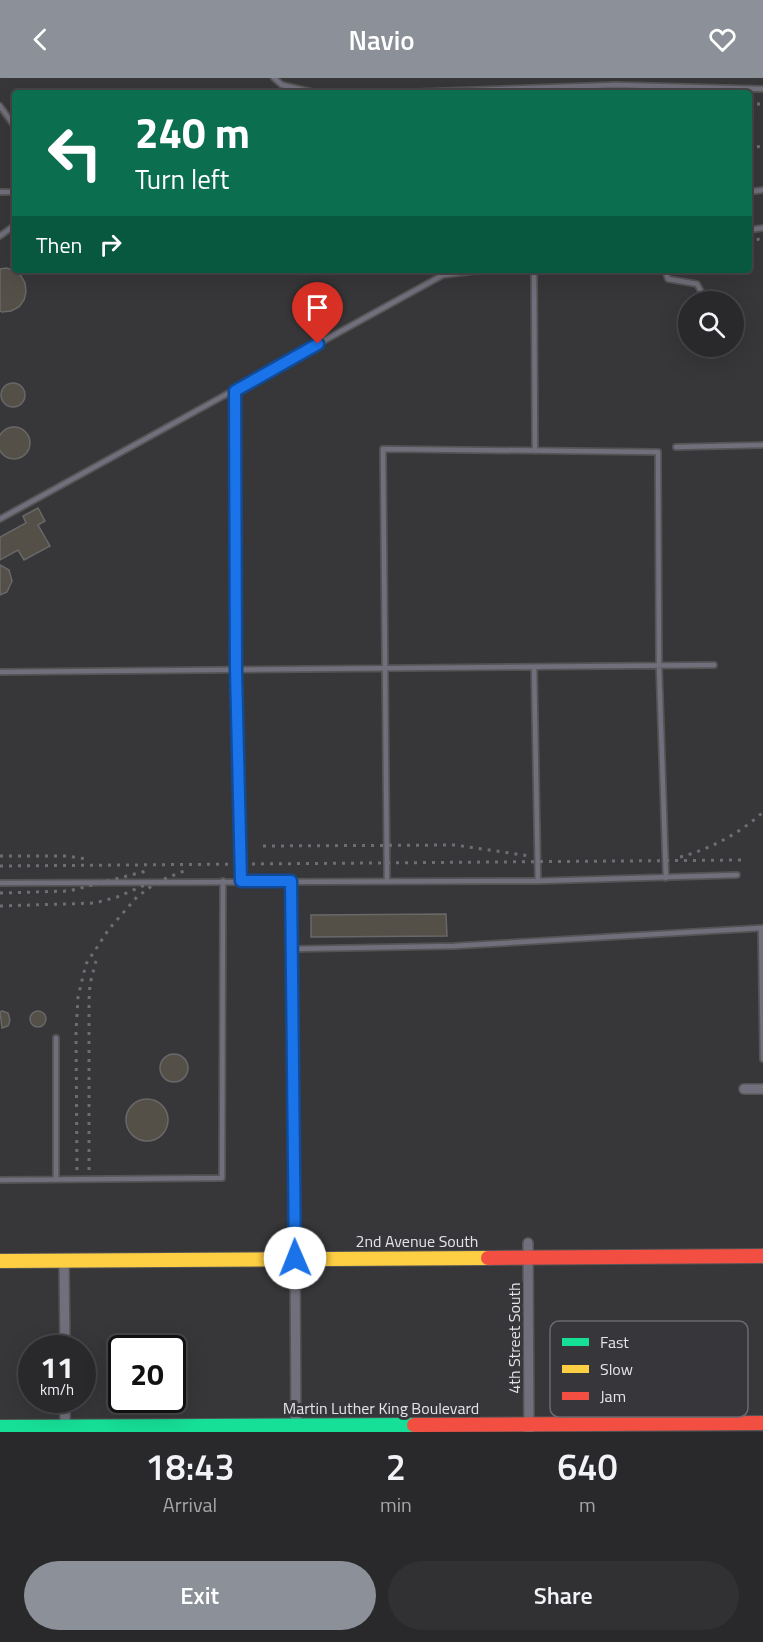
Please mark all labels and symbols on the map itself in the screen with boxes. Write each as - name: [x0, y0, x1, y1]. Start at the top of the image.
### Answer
- pin: [292, 282, 343, 344]
- position arrow: [263, 1226, 327, 1290]
- street label: 2nd Avenue South: [356, 1229, 478, 1253]
- street label: 4th Street South: [502, 1282, 526, 1394]
- legend: [550, 1321, 748, 1417]
- text: Fast: [600, 1330, 629, 1354]
- speed limit sign: 20: [108, 1335, 186, 1413]
- text: Slow: [600, 1357, 633, 1381]
- text: Jam: [600, 1384, 626, 1408]
- street label: Martin Luther King Boulevard: [283, 1396, 479, 1420]

